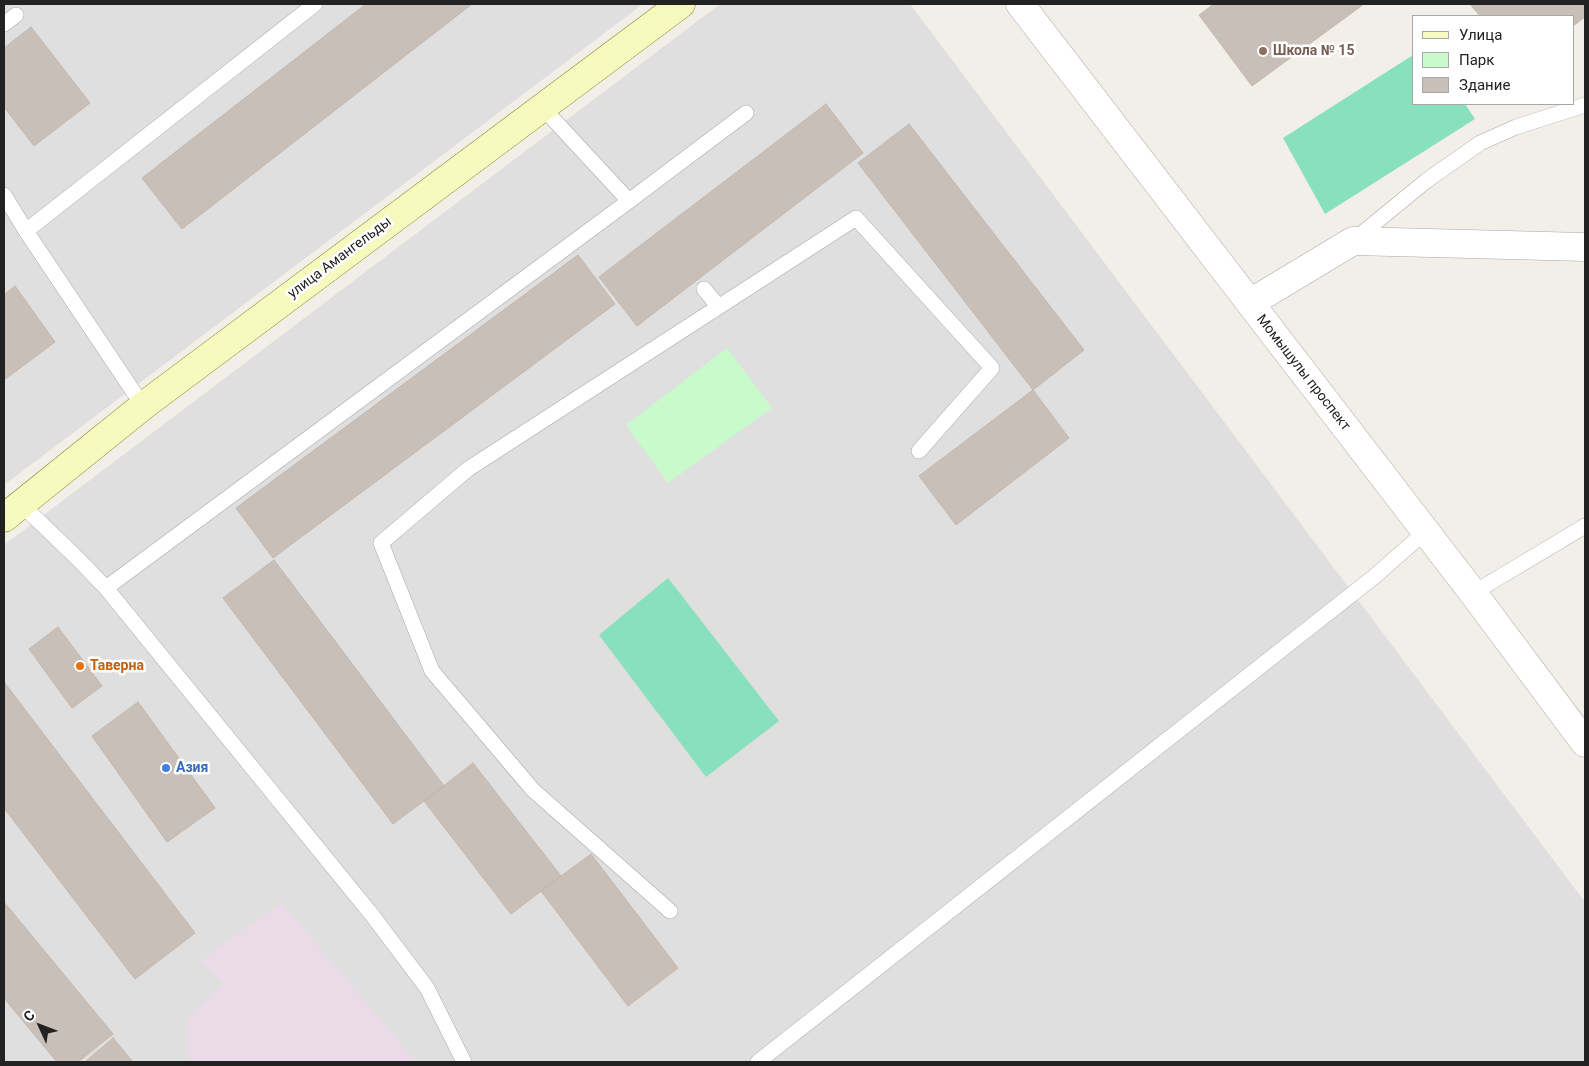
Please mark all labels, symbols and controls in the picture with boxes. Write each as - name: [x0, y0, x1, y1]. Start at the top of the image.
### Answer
- legend: [1412, 15, 1574, 105]
- text: Улица: [1459, 26, 1502, 44]
- place label: Школа № 15: [1273, 43, 1354, 59]
- marker: Школа № 15: [1257, 45, 1269, 57]
- text: Парк: [1459, 51, 1494, 69]
- text: Здание: [1459, 76, 1510, 94]
- street label: улица Амангельды: [285, 214, 395, 302]
- street label: Момышулы проспект: [1252, 312, 1354, 434]
- place label: Таверна: [90, 658, 144, 674]
- marker: Таверна: [74, 660, 86, 672]
- place label: Азия: [176, 760, 208, 776]
- marker: Азия: [160, 762, 172, 774]
- north arrow: [15, 1001, 65, 1051]
- text: С: [20, 1007, 38, 1025]

